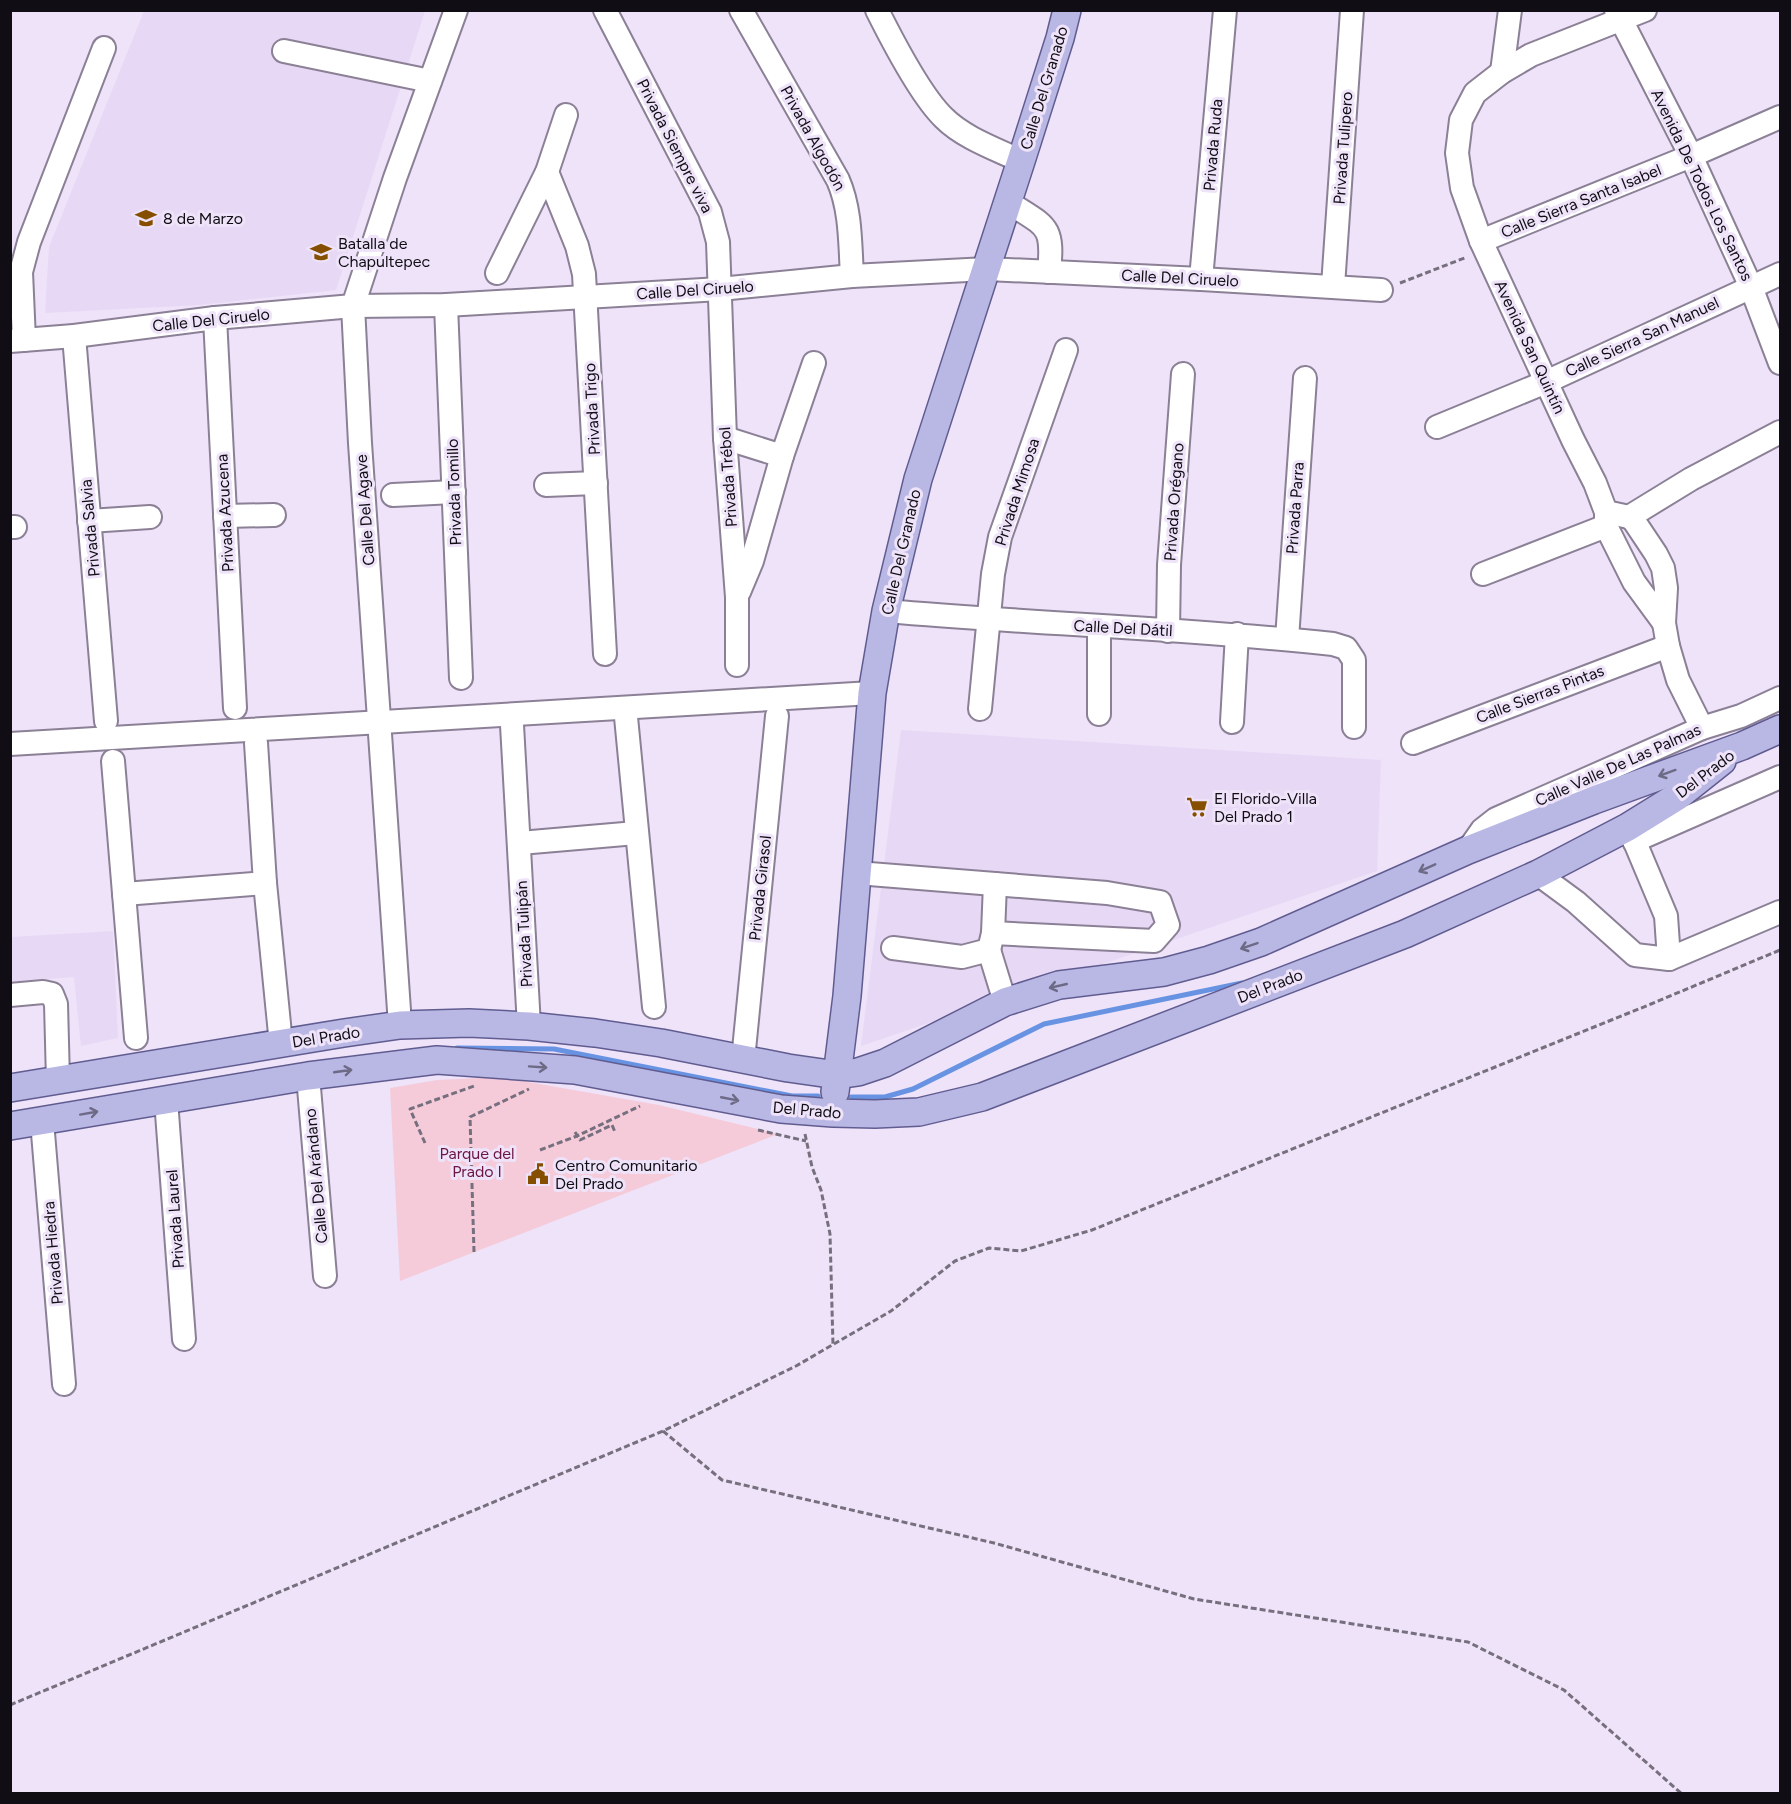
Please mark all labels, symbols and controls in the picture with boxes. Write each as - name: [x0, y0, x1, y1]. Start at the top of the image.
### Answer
- street label: Calle Del Granado: [1016, 24, 1072, 152]
- street label: Privada Siempre viva: [633, 76, 717, 216]
- street label: Privada Algodón: [776, 82, 850, 194]
- street label: Avenida De Todos Los Santos: [1647, 86, 1757, 284]
- street label: Privada Tulipero: [1330, 91, 1356, 205]
- street label: Privada Ruda: [1200, 98, 1226, 192]
- street label: Calle Sierra Santa Isabel: [1498, 160, 1664, 242]
- school or university icon: 8 de Marzo: [134, 206, 158, 230]
- place label: 8 de Marzo: [163, 209, 243, 228]
- place label: Batalla de Chapultepec: [338, 234, 430, 271]
- school or university icon: Batalla de Chapultepec: [309, 240, 333, 264]
- street label: Calle Del Ciruelo: [1121, 265, 1239, 291]
- street label: Calle Del Ciruelo: [636, 276, 754, 304]
- street label: Avenida San Quintín: [1491, 277, 1569, 417]
- street label: Calle Sierra San Manuel: [1562, 293, 1722, 381]
- street label: Calle Del Ciruelo: [151, 304, 271, 336]
- street label: Privada Trigo: [580, 363, 604, 455]
- street label: Privada Trébol: [715, 426, 741, 528]
- street label: Privada Mimosa: [991, 436, 1043, 548]
- street label: Privada Tomillo: [443, 438, 465, 546]
- street label: Privada Orégano: [1160, 442, 1188, 562]
- street label: Privada Azucena: [212, 453, 238, 573]
- street label: Calle Del Agave: [352, 453, 378, 566]
- street label: Privada Parra: [1282, 461, 1308, 555]
- street label: Privada Salvia: [76, 478, 104, 578]
- street label: Calle Del Granado: [877, 487, 925, 617]
- street label: Calle Del Dátil: [1073, 616, 1173, 640]
- street label: Calle Sierras Pintas: [1473, 661, 1607, 727]
- street label: Calle Valle De Las Palmas: [1532, 720, 1704, 810]
- street label: Del Prado: [1672, 746, 1738, 802]
- one-way arrow: [1658, 769, 1677, 780]
- place label: El Florido-Villa Del Prado 1: [1214, 789, 1317, 826]
- supermarket icon: El Florido-Villa Del Prado 1: [1185, 795, 1209, 819]
- street label: Privada Girasol: [745, 834, 775, 942]
- one-way arrow: [1419, 863, 1437, 875]
- street label: Privada Tulipán: [512, 880, 536, 988]
- one-way arrow: [1240, 942, 1259, 953]
- street label: Del Prado: [1235, 965, 1305, 1007]
- one-way arrow: [1049, 981, 1069, 992]
- street label: Del Prado: [291, 1022, 361, 1052]
- one-way arrow: [527, 1062, 547, 1073]
- one-way arrow: [333, 1065, 353, 1076]
- one-way arrow: [719, 1094, 739, 1105]
- street label: Del Prado: [772, 1098, 842, 1122]
- one-way arrow: [79, 1107, 98, 1118]
- street label: Calle Del Arándano: [301, 1108, 331, 1244]
- park label: Parque del Prado I: [439, 1144, 515, 1181]
- place label: Centro Comunitario Del Prado: [555, 1156, 697, 1193]
- public building icon: Centro Comunitario Del Prado: [526, 1162, 550, 1186]
- street label: Privada Laurel: [162, 1169, 188, 1269]
- street label: Privada Hiedra: [39, 1201, 67, 1305]

